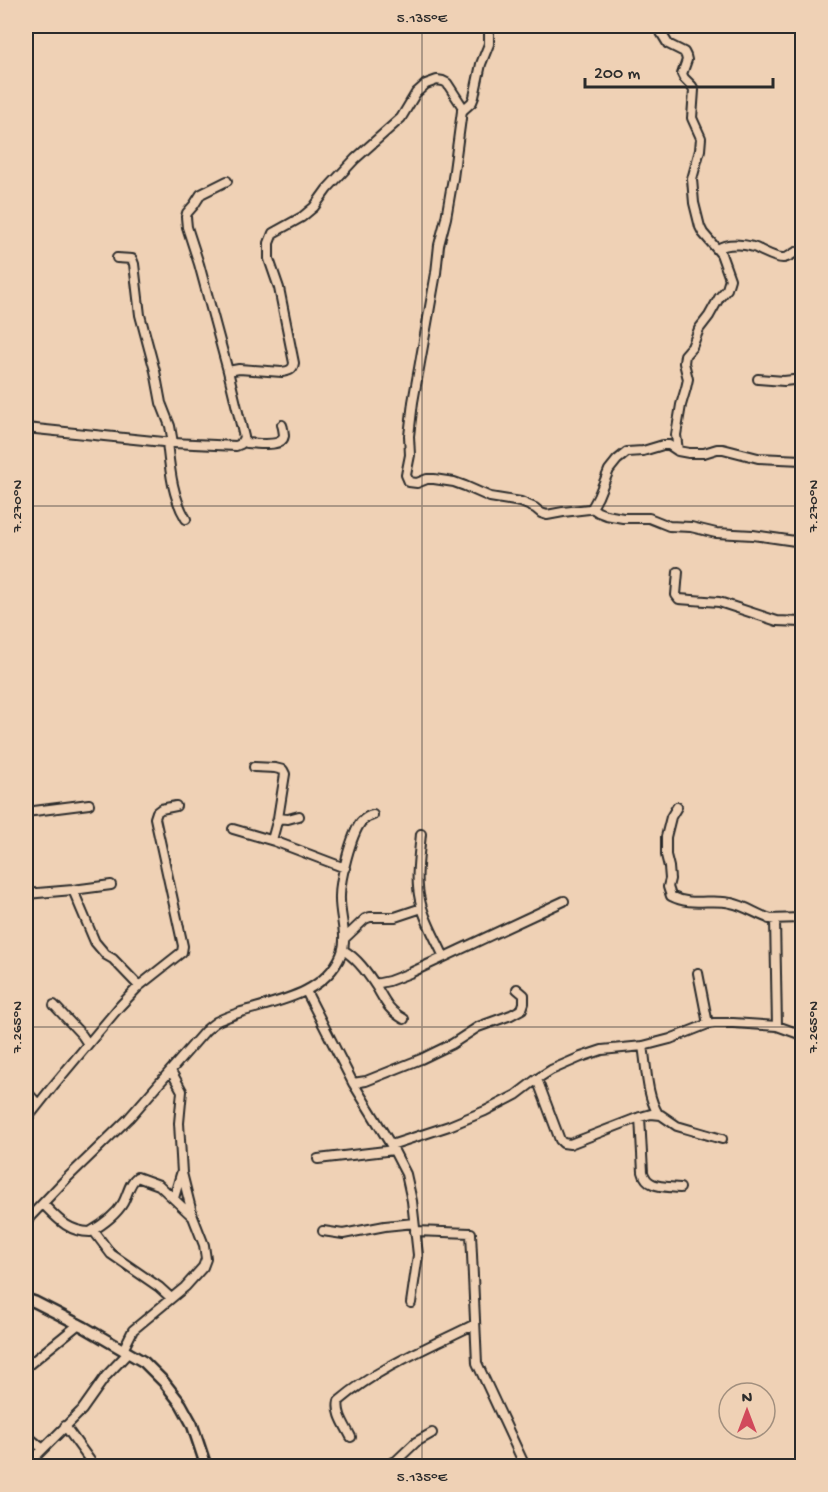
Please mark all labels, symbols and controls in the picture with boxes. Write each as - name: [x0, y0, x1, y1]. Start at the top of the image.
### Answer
- text: 5.135°E: [397, 10, 448, 28]
- scale bar: [585, 51, 772, 89]
- text: 200 m: [594, 64, 641, 85]
- text: 7.270°N: [9, 479, 27, 533]
- text: 7.270°N: [805, 479, 823, 533]
- text: 7.265°N: [9, 1001, 27, 1054]
- text: 7.265°N: [805, 1001, 823, 1054]
- north arrow: [717, 1381, 777, 1441]
- text: N: [742, 1390, 753, 1409]
- text: 5.135°E: [397, 1469, 448, 1487]

